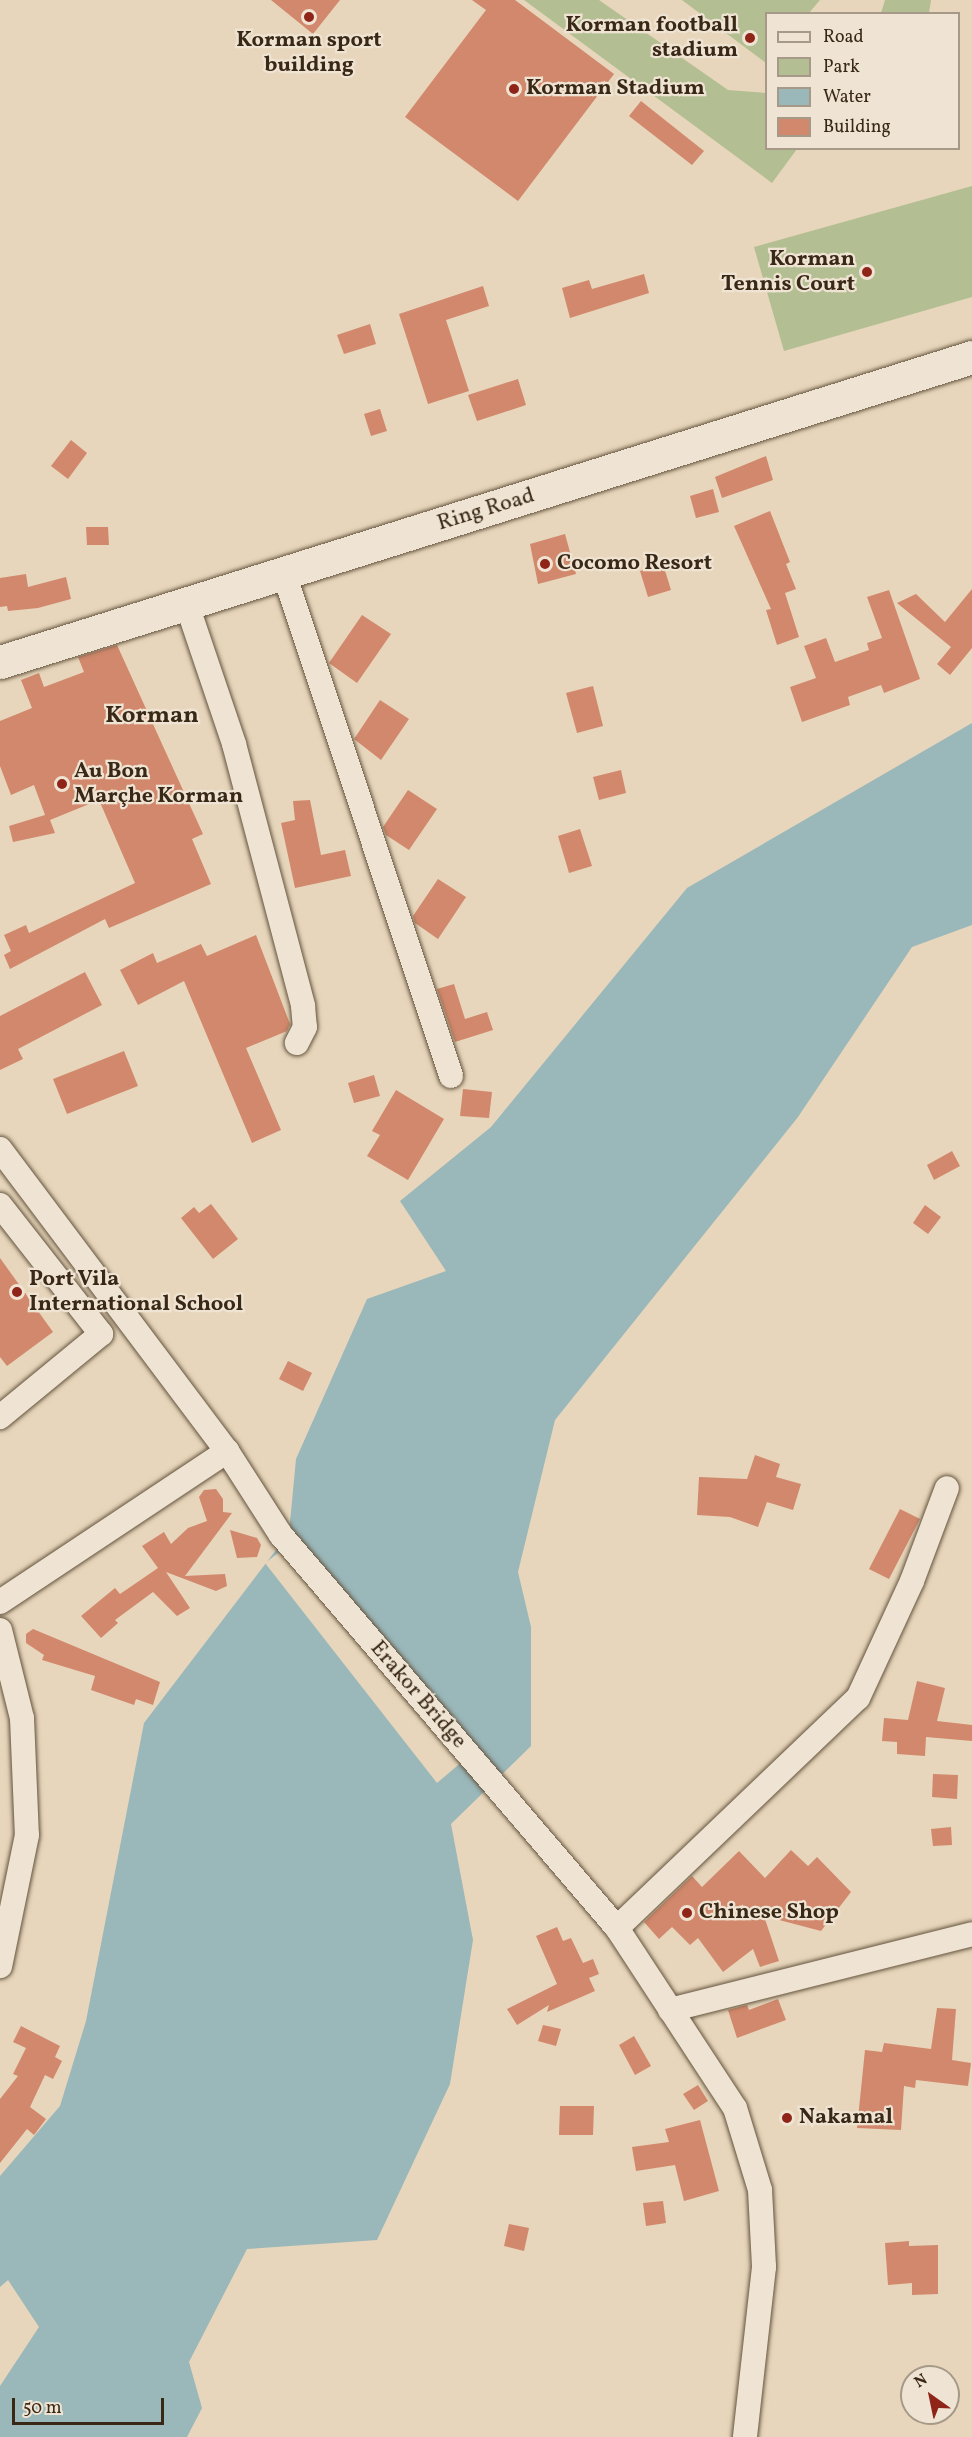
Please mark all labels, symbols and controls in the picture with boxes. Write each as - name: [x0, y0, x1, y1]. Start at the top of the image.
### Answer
- marker: Korman sport building: [302, 10, 316, 24]
- place label: Korman football stadium: [565, 12, 738, 63]
- legend: [765, 12, 960, 150]
- text: Road: [823, 25, 864, 50]
- place label: Korman sport building: [236, 27, 382, 78]
- marker: Korman football stadium: [743, 31, 757, 45]
- text: Park: [823, 55, 860, 80]
- place label: Korman Stadium: [526, 76, 705, 102]
- marker: Korman Stadium: [507, 82, 521, 96]
- text: Water: [823, 85, 871, 110]
- text: Building: [823, 115, 891, 140]
- place label: Korman Tennis Court: [721, 246, 855, 298]
- marker: Korman Tennis Court: [860, 265, 874, 279]
- street label: Ring Road: [434, 483, 538, 537]
- place label: Cocomo Resort: [557, 551, 712, 577]
- marker: Cocomo Resort: [538, 557, 552, 571]
- district label: Korman: [105, 703, 199, 731]
- place label: Au Bon Marçhe Korman: [74, 758, 243, 810]
- marker: Au Bon Marçhe Korman: [55, 777, 69, 791]
- place label: Port Vila International School: [29, 1266, 243, 1318]
- marker: Port Vila International School: [10, 1285, 24, 1299]
- street label: Erakor Bridge: [364, 1636, 472, 1754]
- place label: Chinese Shop: [699, 1900, 839, 1926]
- marker: Chinese Shop: [680, 1906, 694, 1920]
- place label: Nakamal: [799, 2105, 893, 2131]
- marker: Nakamal: [780, 2111, 794, 2125]
- north arrow: [900, 2365, 960, 2425]
- text: N: [910, 2369, 932, 2394]
- scale bar: [15, 2386, 166, 2424]
- text: 50 m: [23, 2396, 62, 2421]

